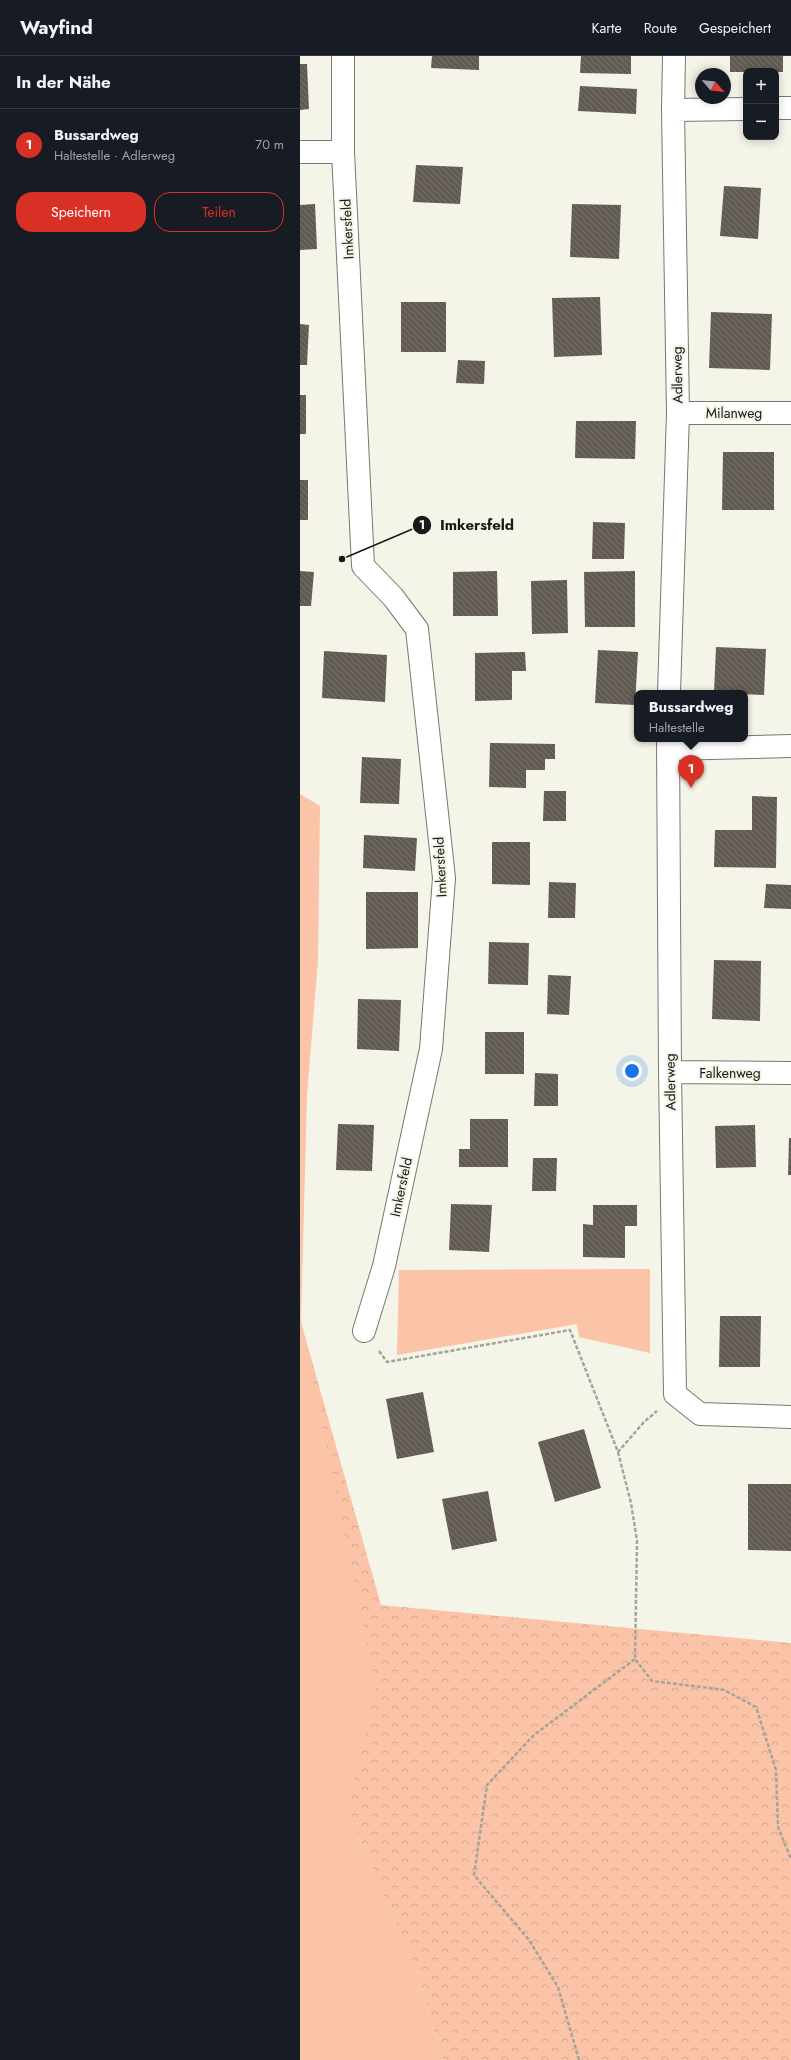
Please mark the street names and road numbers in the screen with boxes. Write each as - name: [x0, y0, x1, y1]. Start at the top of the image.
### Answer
- street label: Imkersfeld: [335, 198, 359, 260]
- street label: Adlerweg: [667, 346, 687, 404]
- street label: Milanweg: [706, 403, 762, 423]
- street label: Imkersfeld: [428, 836, 452, 898]
- street label: Adlerweg: [660, 1053, 680, 1111]
- street label: Falkenweg: [699, 1063, 761, 1083]
- street label: Imkersfeld: [385, 1155, 417, 1219]

